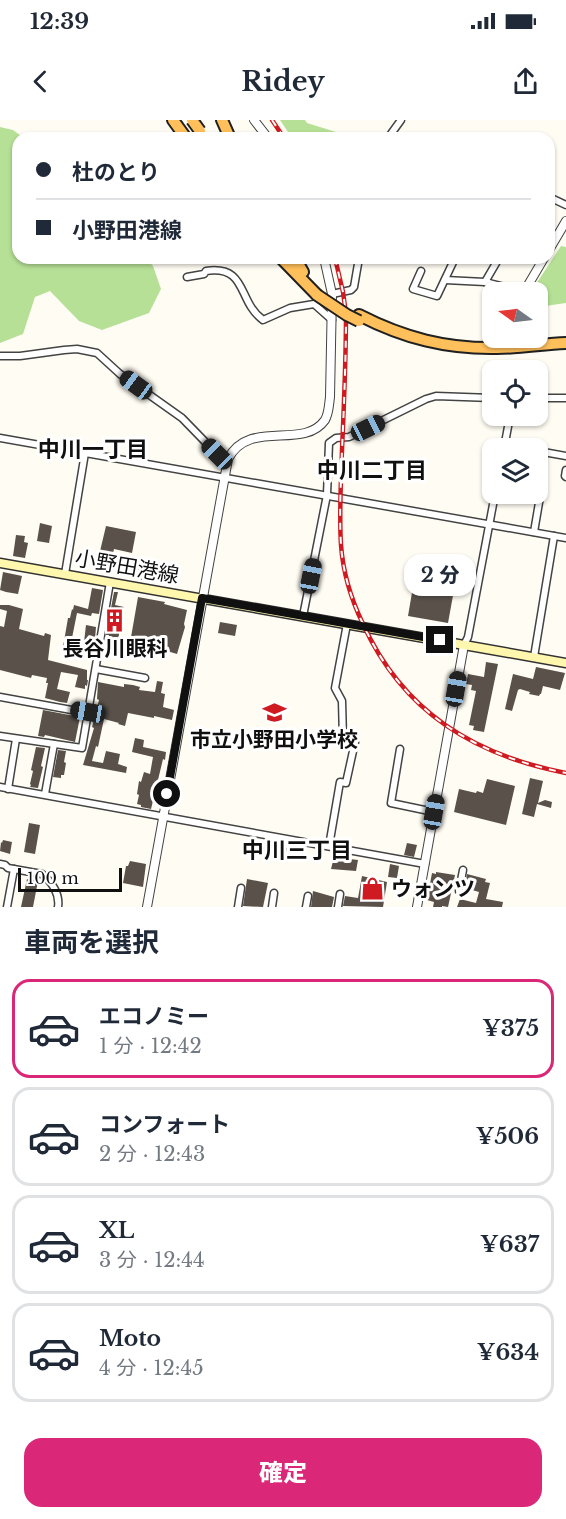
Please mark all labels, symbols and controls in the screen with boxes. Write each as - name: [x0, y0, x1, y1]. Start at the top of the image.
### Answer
- text: 12:39: [30, 8, 89, 35]
- icon: back: [24, 65, 57, 98]
- text: Ridey: [241, 65, 325, 98]
- icon: share: [509, 65, 542, 98]
- text: 杜のとり: [72, 159, 160, 186]
- text: 小野田港線: [72, 217, 182, 244]
- north arrow: [482, 282, 548, 348]
- map controls: [482, 282, 548, 504]
- button: locate: [482, 360, 548, 426]
- car: [116, 367, 156, 403]
- car: [348, 412, 388, 444]
- car: [198, 435, 236, 473]
- district label: 中川一丁目: [38, 436, 148, 463]
- button: layers: [482, 438, 548, 504]
- district label: 中川二丁目: [317, 457, 427, 484]
- street label: 小野田港線: [73, 545, 181, 589]
- callout: 2 分: [404, 553, 476, 595]
- car: [299, 557, 323, 595]
- text: 2 分: [421, 563, 459, 587]
- building icon: 長谷川眼科: [102, 608, 128, 634]
- route end: [426, 626, 453, 653]
- place label: 長谷川眼科: [63, 636, 168, 662]
- car: [444, 670, 468, 708]
- school or university icon: 市立小野田小学校: [261, 699, 287, 725]
- car: [69, 700, 107, 724]
- place label: 市立小野田小学校: [190, 727, 358, 753]
- route start: [153, 780, 180, 807]
- car: [422, 793, 446, 831]
- district label: 中川三丁目: [242, 837, 352, 864]
- scale bar: [18, 865, 122, 892]
- text: 100 m: [27, 868, 79, 888]
- shop icon: ウォンツ: [360, 876, 386, 902]
- place label: ウォンツ: [391, 876, 475, 902]
- text: 車両を選択: [24, 926, 159, 959]
- icon: car: [27, 1002, 81, 1056]
- text: エコノミー: [99, 1003, 209, 1030]
- text: ¥375: [482, 1015, 539, 1042]
- text: 1 分 · 12:42: [99, 1034, 202, 1058]
- icon: car: [27, 1110, 81, 1164]
- text: コンフォート: [99, 1111, 230, 1138]
- text: ¥506: [476, 1123, 539, 1150]
- text: 2 分 · 12:43: [99, 1142, 205, 1166]
- text: XL: [99, 1217, 134, 1244]
- icon: car: [27, 1218, 81, 1272]
- text: ¥637: [480, 1231, 539, 1258]
- text: 3 分 · 12:44: [99, 1248, 205, 1272]
- text: Moto: [99, 1325, 161, 1352]
- icon: car: [27, 1326, 81, 1380]
- text: ¥634: [477, 1339, 539, 1366]
- text: 4 分 · 12:45: [99, 1356, 204, 1380]
- button: 確定: [24, 1438, 542, 1507]

